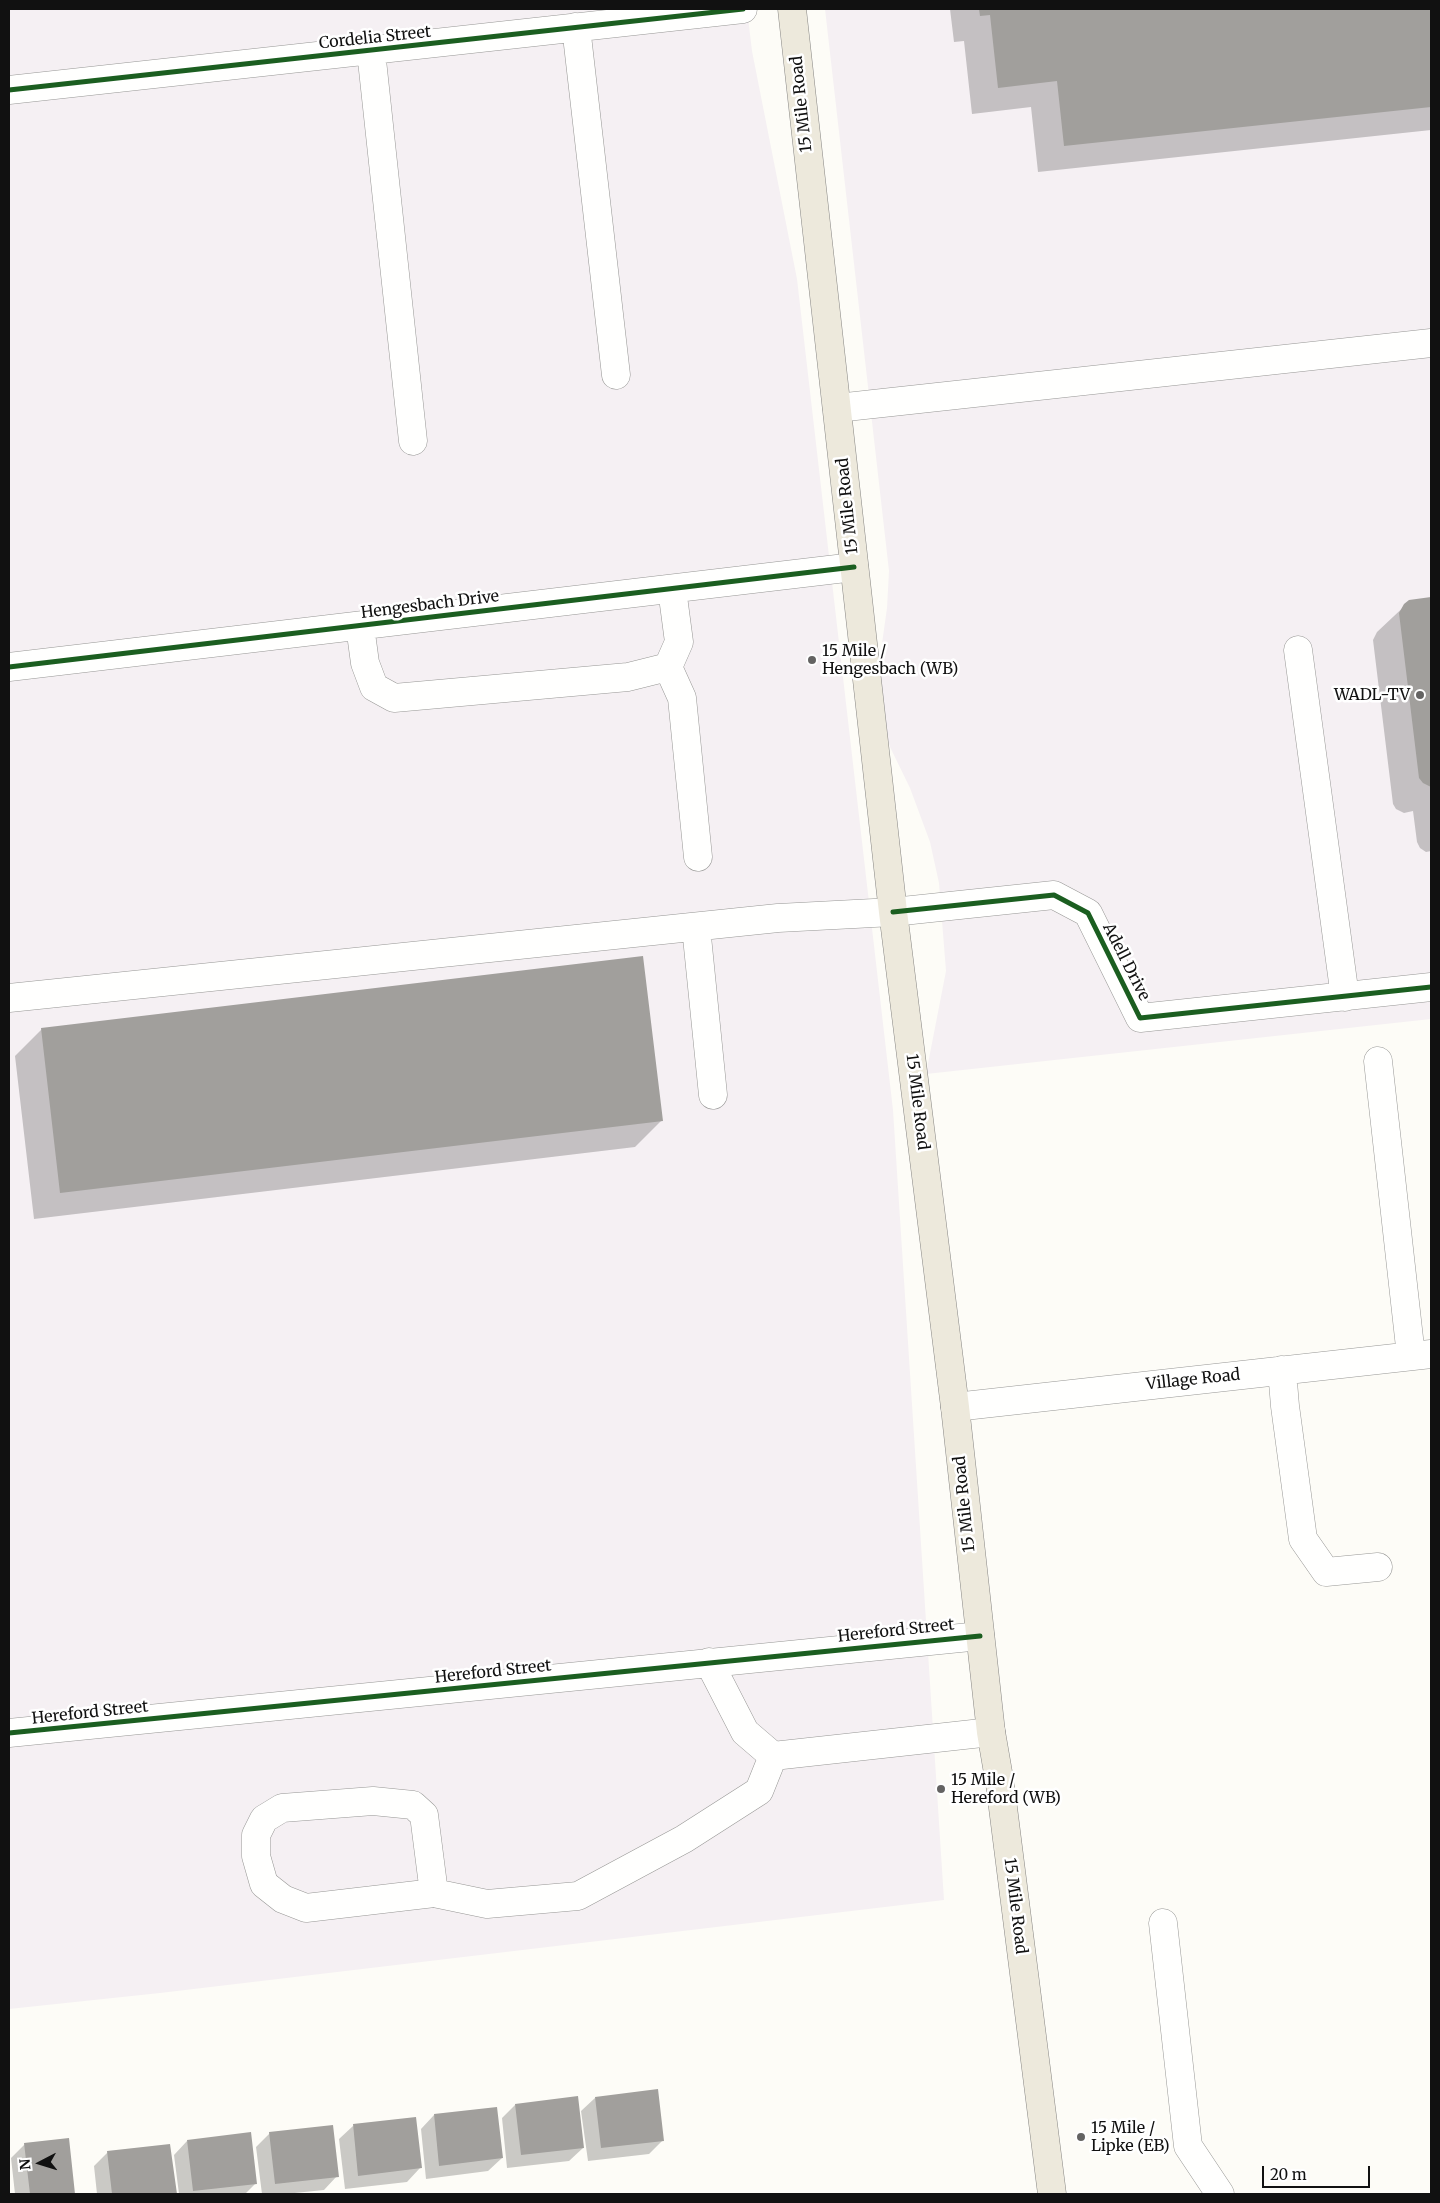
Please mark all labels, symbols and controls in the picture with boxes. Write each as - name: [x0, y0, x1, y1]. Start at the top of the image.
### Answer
- street label: Cordelia Street: [318, 23, 432, 53]
- street label: 15 Mile Road: [787, 55, 817, 153]
- street label: 15 Mile Road: [833, 457, 863, 555]
- street label: Hengesbach Drive: [360, 587, 500, 623]
- place label: 15 Mile / Hengesbach (WB): [822, 641, 958, 679]
- marker: 15 Mile / Hengesbach (WB): [806, 654, 818, 666]
- place label: WADL-TV: [1334, 685, 1410, 705]
- marker: WADL-TV: [1414, 689, 1426, 701]
- street label: Adell Drive: [1098, 920, 1154, 1004]
- street label: 15 Mile Road: [902, 1053, 932, 1151]
- street label: Village Road: [1145, 1366, 1241, 1394]
- street label: 15 Mile Road: [950, 1455, 980, 1553]
- street label: Hereford Street: [837, 1615, 955, 1647]
- street label: Hereford Street: [434, 1656, 552, 1688]
- street label: Hereford Street: [31, 1697, 149, 1729]
- place label: 15 Mile / Hereford (WB): [951, 1770, 1061, 1808]
- marker: 15 Mile / Hereford (WB): [935, 1783, 947, 1795]
- street label: 15 Mile Road: [1000, 1857, 1030, 1955]
- place label: 15 Mile / Lipke (EB): [1091, 2118, 1170, 2156]
- marker: 15 Mile / Lipke (EB): [1075, 2131, 1087, 2143]
- north arrow: [15, 2138, 65, 2188]
- scale bar: [1265, 2156, 1372, 2188]
- text: N: [16, 2158, 35, 2171]
- text: 20 m: [1270, 2165, 1307, 2184]

